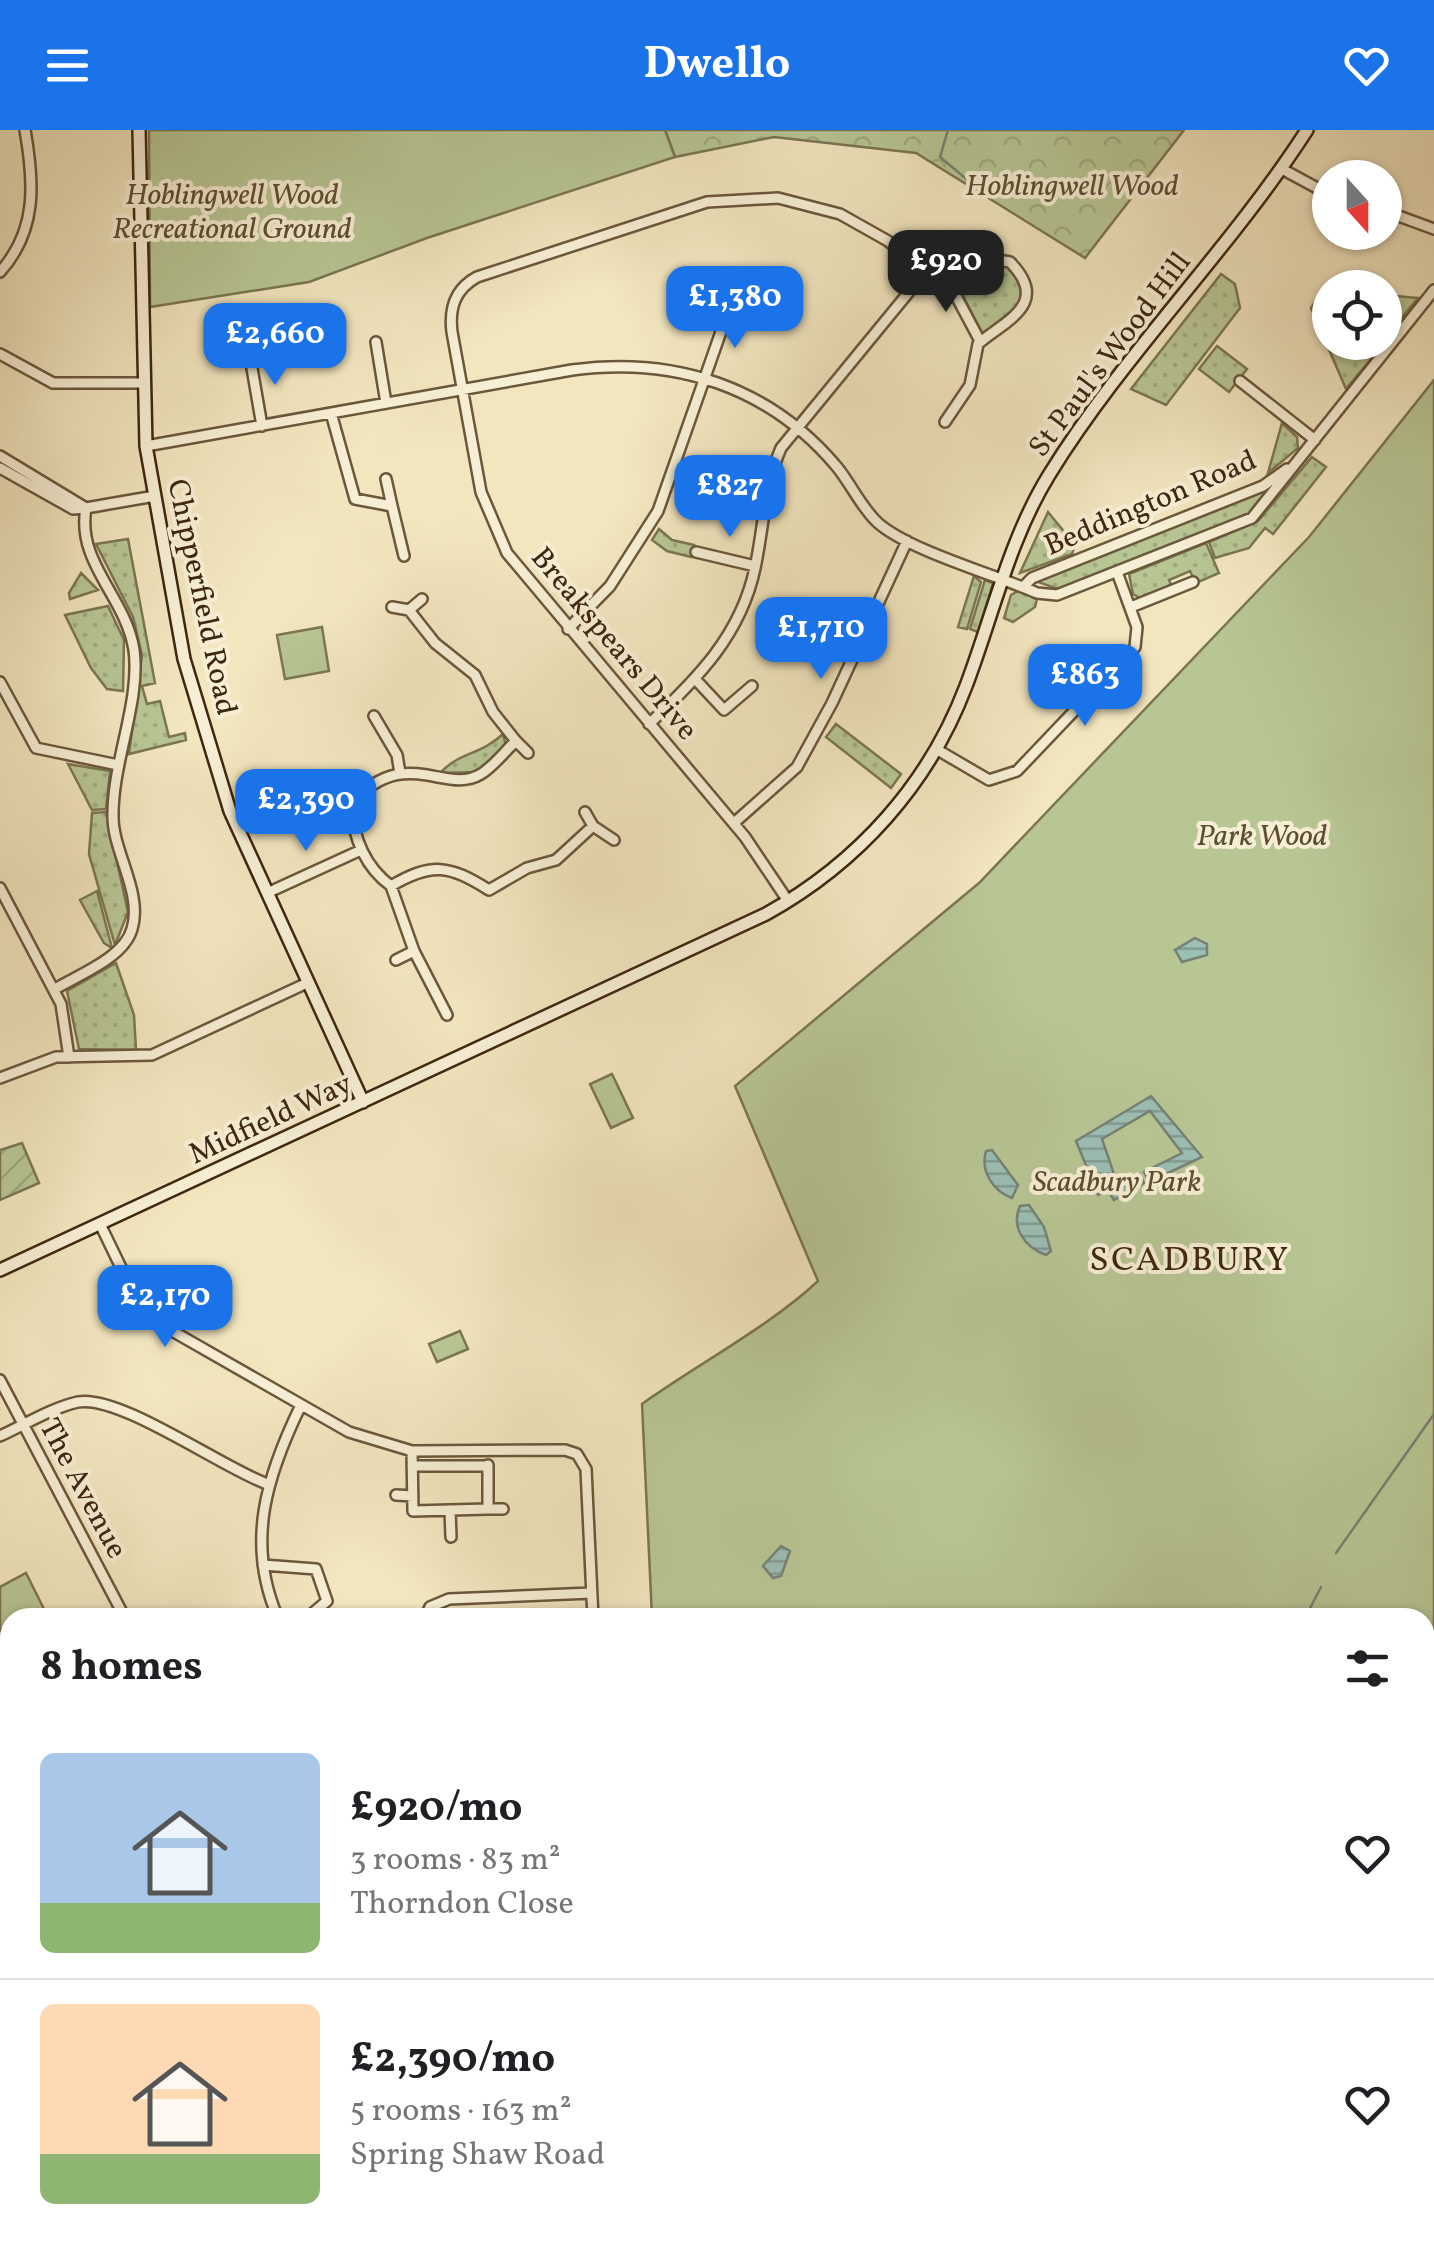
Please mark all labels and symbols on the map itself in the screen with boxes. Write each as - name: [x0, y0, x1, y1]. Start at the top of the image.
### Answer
- north arrow: [1312, 160, 1402, 250]
- park label: Hoblingwell Wood: [965, 166, 1179, 208]
- park label: Hoblingwell Wood Recreational Ground: [112, 175, 352, 251]
- pin: £920: [887, 230, 1005, 315]
- street label: St Paul's Wood Hill: [1019, 244, 1202, 467]
- pin: £1,380: [654, 266, 816, 351]
- pin: £2,660: [194, 303, 356, 388]
- street label: Beddington Road: [1038, 440, 1263, 567]
- pin: £827: [671, 455, 789, 540]
- street label: Chipperfield Road: [156, 476, 247, 719]
- street label: Breakspears Drive: [520, 539, 707, 750]
- pin: £1,710: [740, 597, 902, 682]
- pin: £863: [1026, 644, 1144, 729]
- pin: £2,390: [225, 769, 387, 854]
- park label: Park Wood: [1197, 816, 1327, 858]
- street label: Midfield Way: [182, 1064, 360, 1176]
- park label: Scadbury Park: [1033, 1162, 1201, 1204]
- district label: SCADBURY: [1089, 1237, 1291, 1285]
- pin: £2,170: [84, 1265, 246, 1350]
- street label: The Avenue: [28, 1411, 137, 1566]

